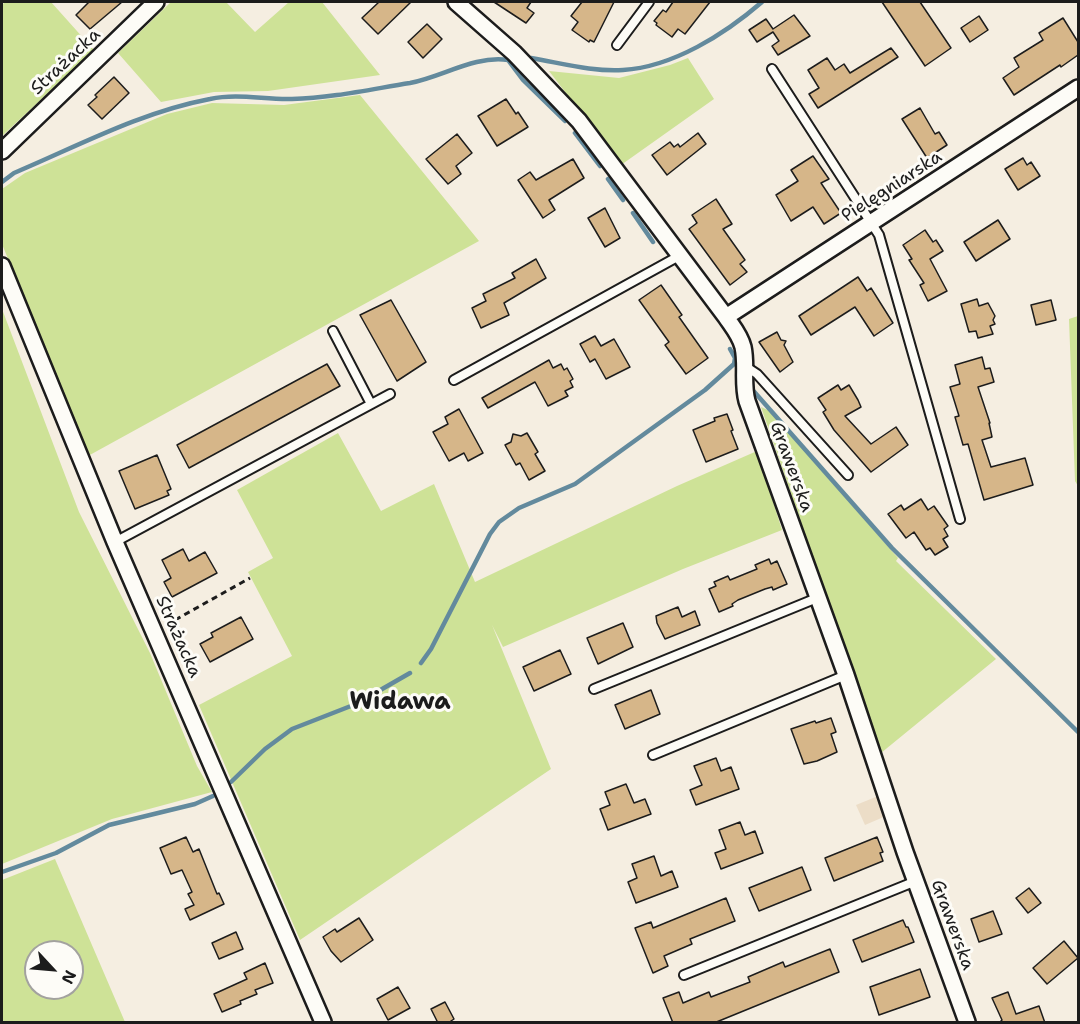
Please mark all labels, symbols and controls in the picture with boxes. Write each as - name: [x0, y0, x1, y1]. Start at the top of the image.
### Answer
- street label: Strażacka: [27, 24, 105, 100]
- street label: Pielęgniarska: [838, 147, 946, 227]
- street label: Grawerska: [765, 419, 817, 515]
- street label: Strażacka: [150, 593, 206, 681]
- district label: Widawa: [349, 689, 451, 717]
- street label: Grawerska: [926, 877, 978, 973]
- north arrow: [24, 940, 84, 1000]
- text: N: [57, 967, 81, 988]

